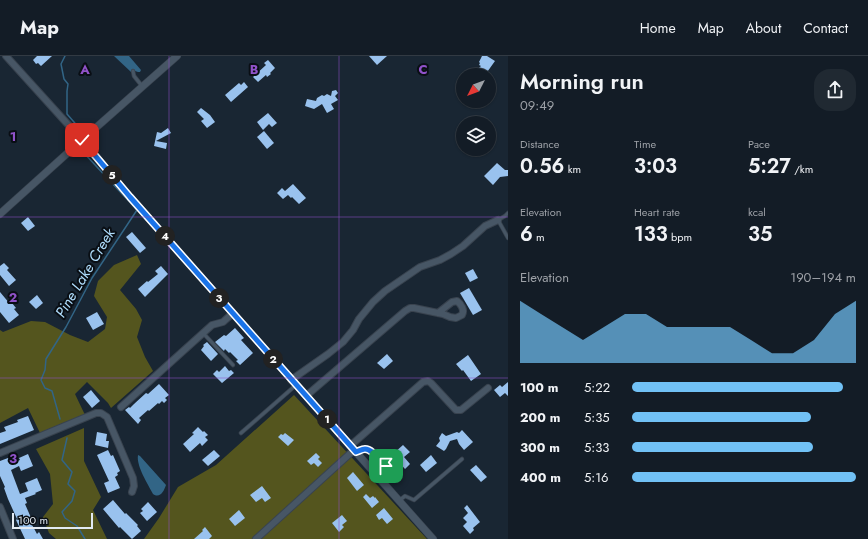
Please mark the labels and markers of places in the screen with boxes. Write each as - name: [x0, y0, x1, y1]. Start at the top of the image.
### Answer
- pin: [65, 123, 99, 157]
- pin: 5: [102, 165, 122, 185]
- pin: 4: [155, 226, 175, 246]
- pin: 3: [209, 288, 229, 308]
- pin: 2: [263, 349, 283, 369]
- pin: 1: [317, 409, 337, 429]
- pin: [369, 449, 403, 483]

